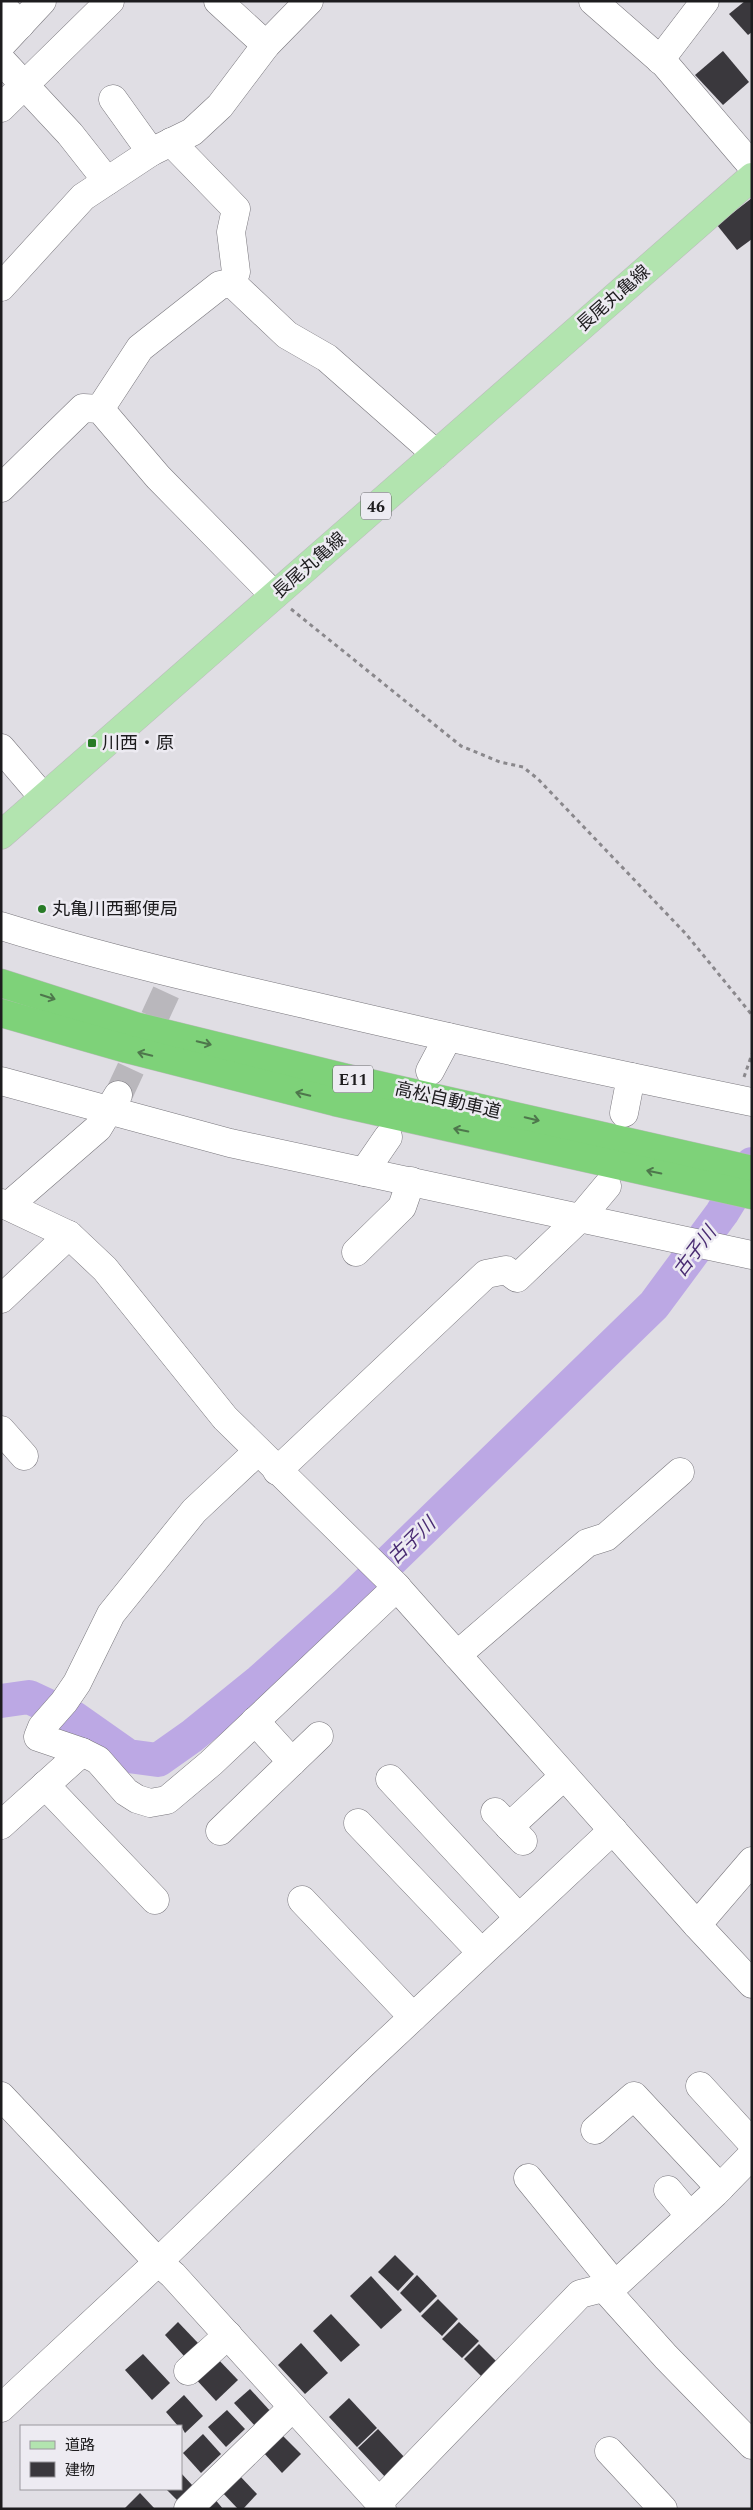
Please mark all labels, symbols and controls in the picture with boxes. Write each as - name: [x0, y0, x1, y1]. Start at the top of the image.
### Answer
- street label: 長尾丸亀線: [571, 259, 656, 338]
- road number: 46: [361, 492, 391, 520]
- street label: 長尾丸亀線: [267, 526, 352, 605]
- place label: 川西・原: [102, 730, 174, 757]
- marker: 川西・原: [86, 737, 98, 749]
- place label: 丸亀川西郵便局: [52, 896, 178, 923]
- marker: 丸亀川西郵便局: [36, 903, 48, 915]
- one-way arrow: [39, 993, 55, 1003]
- one-way arrow: [195, 1039, 211, 1048]
- one-way arrow: [138, 1048, 154, 1058]
- road number: E11: [333, 1066, 373, 1092]
- street label: 高松自動車道: [392, 1075, 504, 1126]
- one-way arrow: [295, 1089, 311, 1098]
- one-way arrow: [524, 1115, 540, 1124]
- one-way arrow: [454, 1125, 470, 1134]
- one-way arrow: [647, 1167, 663, 1176]
- water label: 古子川: [666, 1219, 725, 1283]
- water label: 古子川: [381, 1509, 444, 1571]
- legend: [20, 2425, 182, 2490]
- text: 道路: [65, 2434, 95, 2457]
- text: 建物: [65, 2459, 95, 2482]

